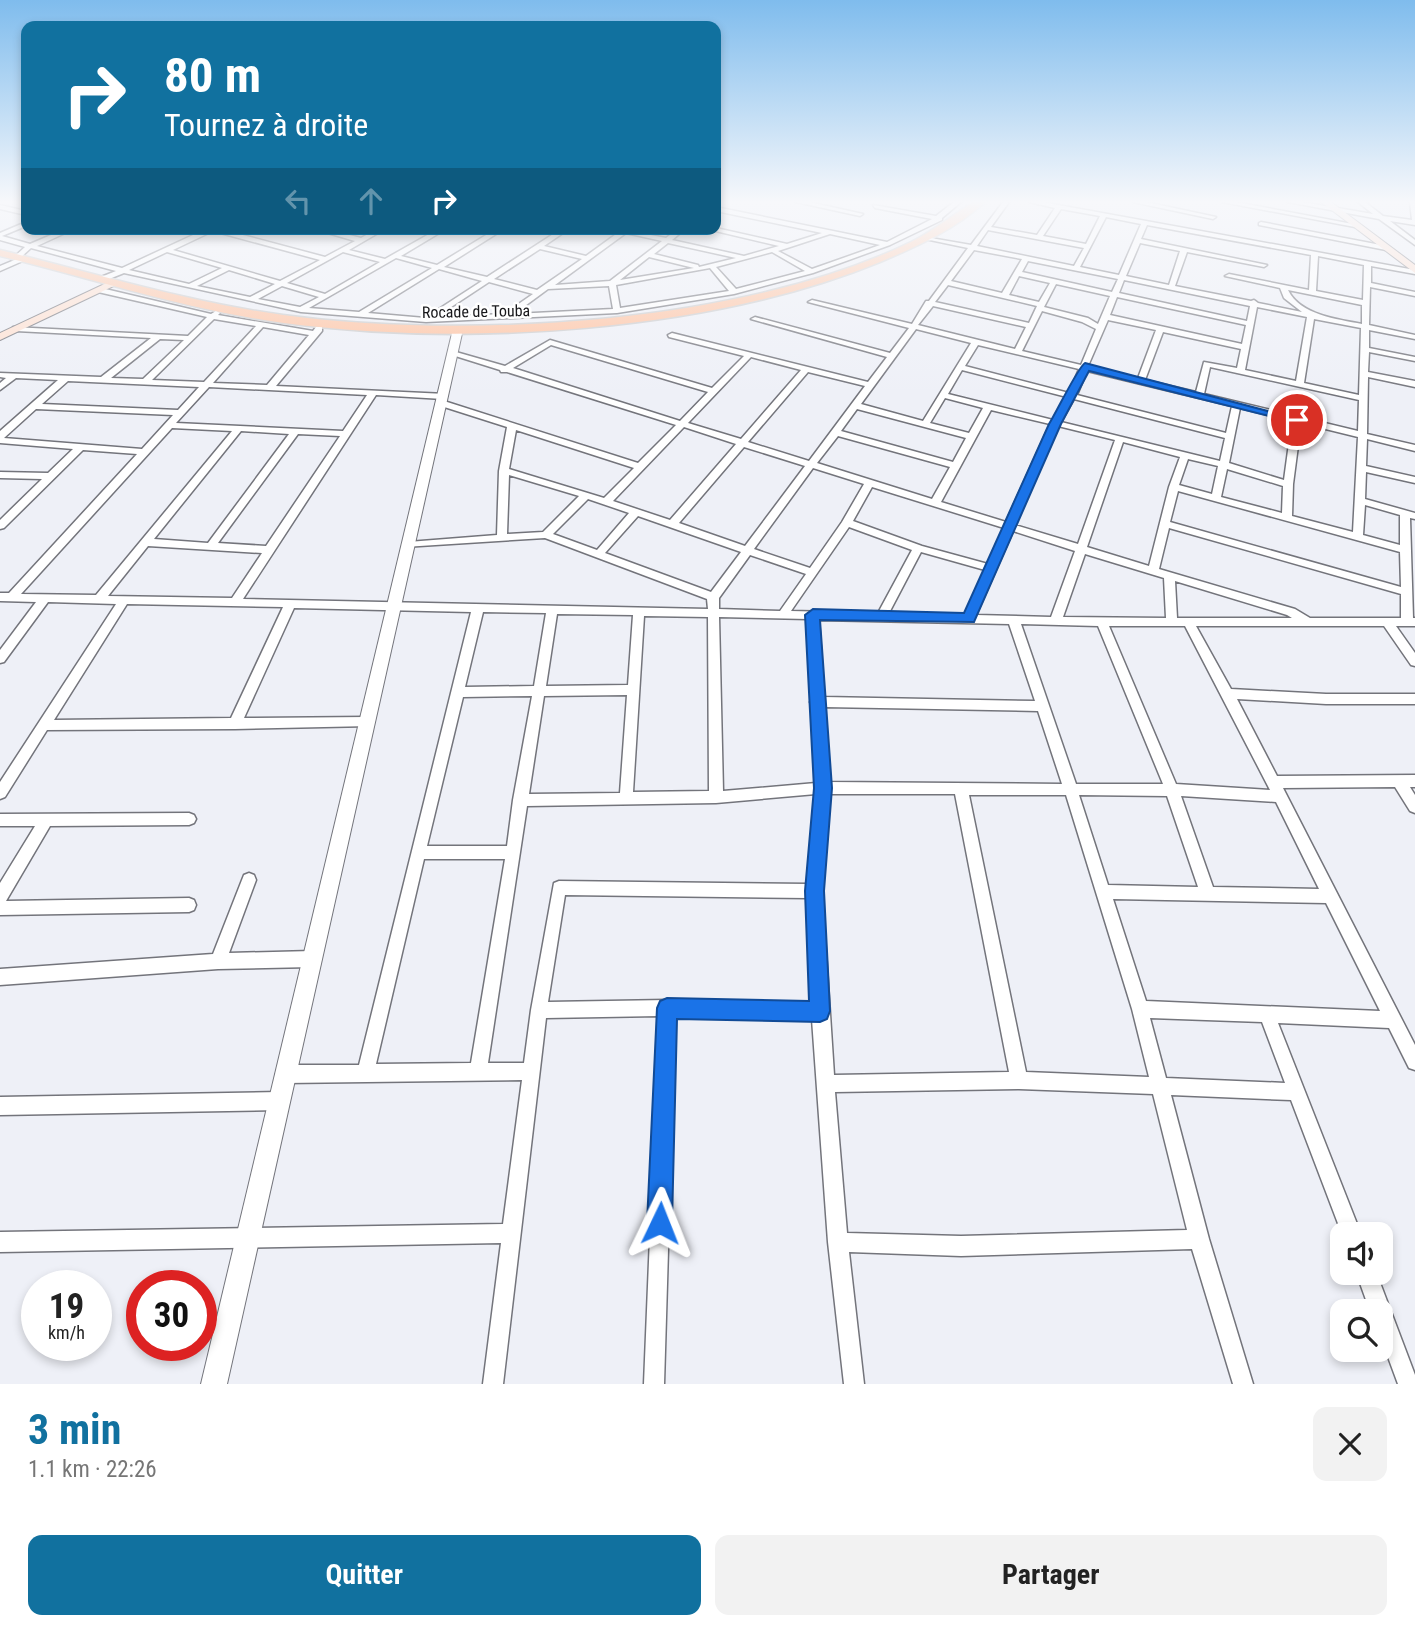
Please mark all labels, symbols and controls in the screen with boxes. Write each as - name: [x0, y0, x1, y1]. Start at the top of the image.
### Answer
- text: 80 m: [164, 47, 261, 104]
- icon: right: [49, 49, 140, 140]
- text: Tournez à droite: [164, 106, 368, 144]
- icon: left: [279, 182, 317, 220]
- icon: ahead: [352, 182, 390, 220]
- icon: right: [425, 182, 463, 220]
- street label: Rocade de Touba: [422, 301, 530, 322]
- pin: [1267, 390, 1327, 450]
- icon: arrive: [1278, 401, 1316, 439]
- position arrow: [623, 1186, 697, 1260]
- map controls: [1330, 1222, 1393, 1362]
- button: sound: [1330, 1222, 1393, 1285]
- speed limit sign: 30: [126, 1270, 217, 1361]
- text: 19: [49, 1286, 84, 1327]
- button: search: [1330, 1299, 1393, 1362]
- text: km/h: [48, 1322, 85, 1343]
- text: 3 min: [28, 1405, 121, 1454]
- button: close: [1313, 1407, 1387, 1481]
- text: 1.1 km · 22:26: [28, 1456, 157, 1483]
- button: Quitter: [28, 1535, 701, 1615]
- button: Partager: [715, 1535, 1387, 1615]

